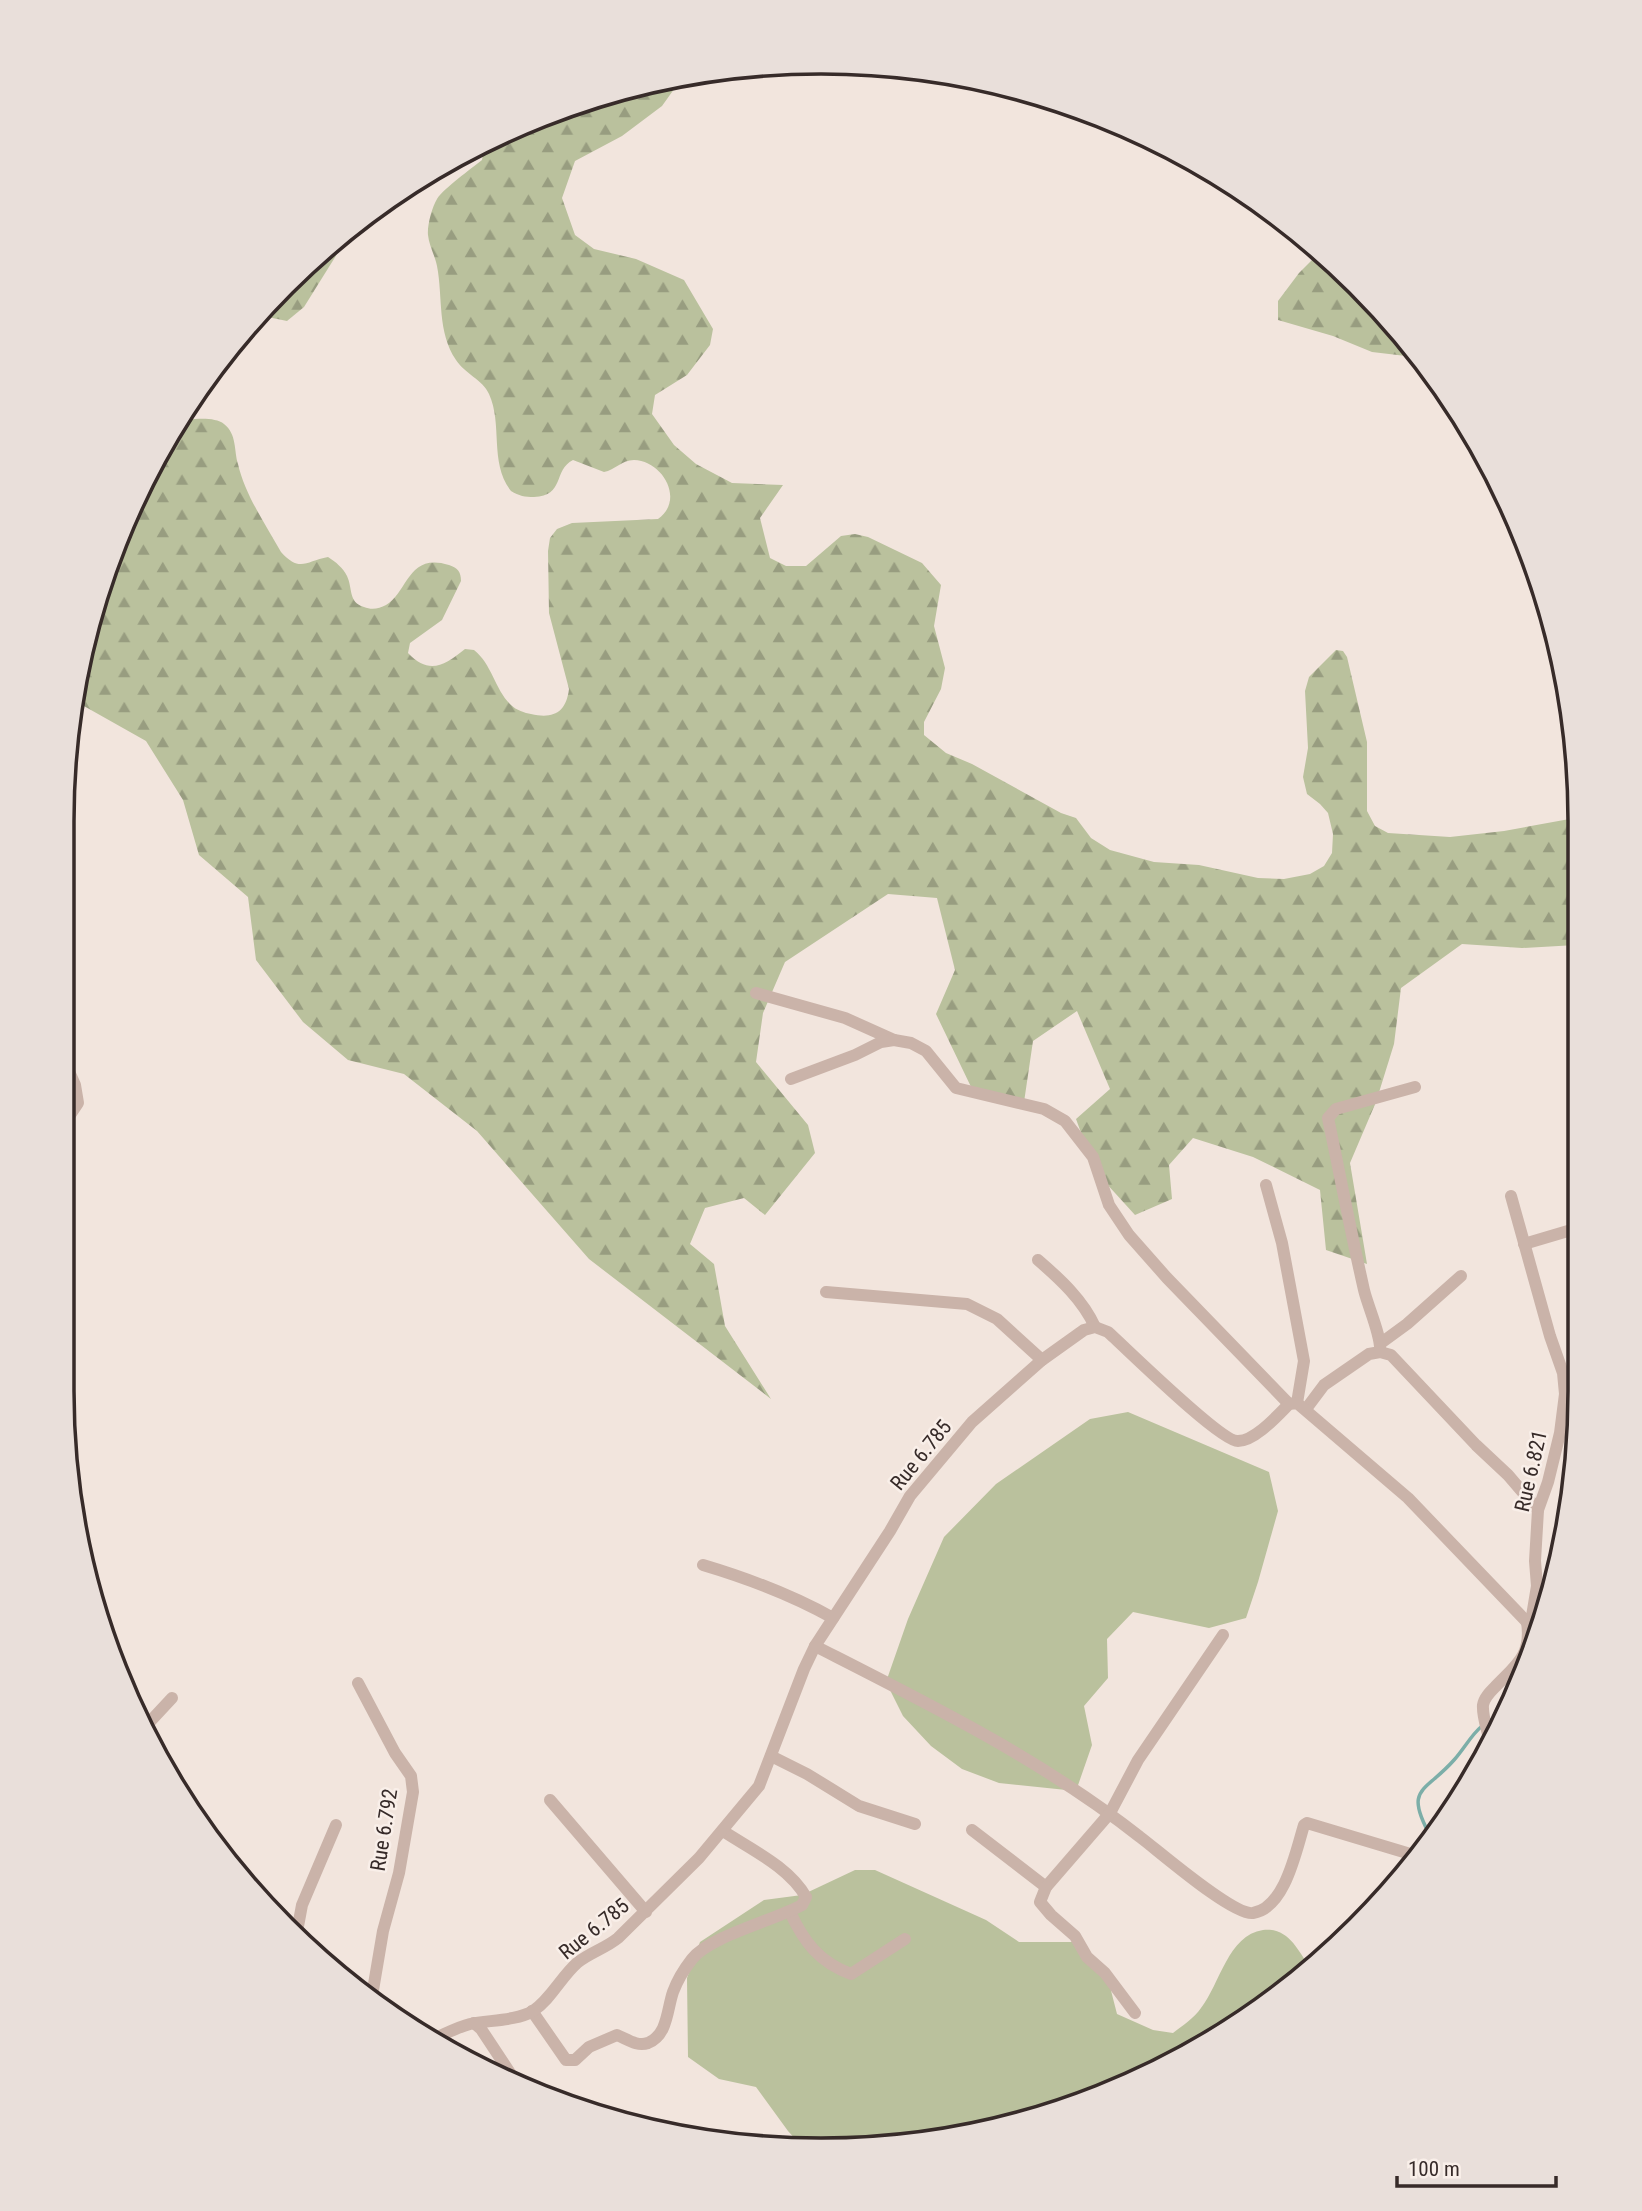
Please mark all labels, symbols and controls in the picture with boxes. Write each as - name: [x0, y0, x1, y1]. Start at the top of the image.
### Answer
- street label: Rue 6.785: [886, 1415, 956, 1495]
- street label: Rue 6.821: [1510, 1428, 1552, 1514]
- street label: Rue 6.792: [366, 1787, 402, 1873]
- street label: Rue 6.785: [554, 1894, 634, 1964]
- scale bar: [1397, 2144, 1556, 2188]
- text: 100 m: [1408, 2157, 1460, 2181]

